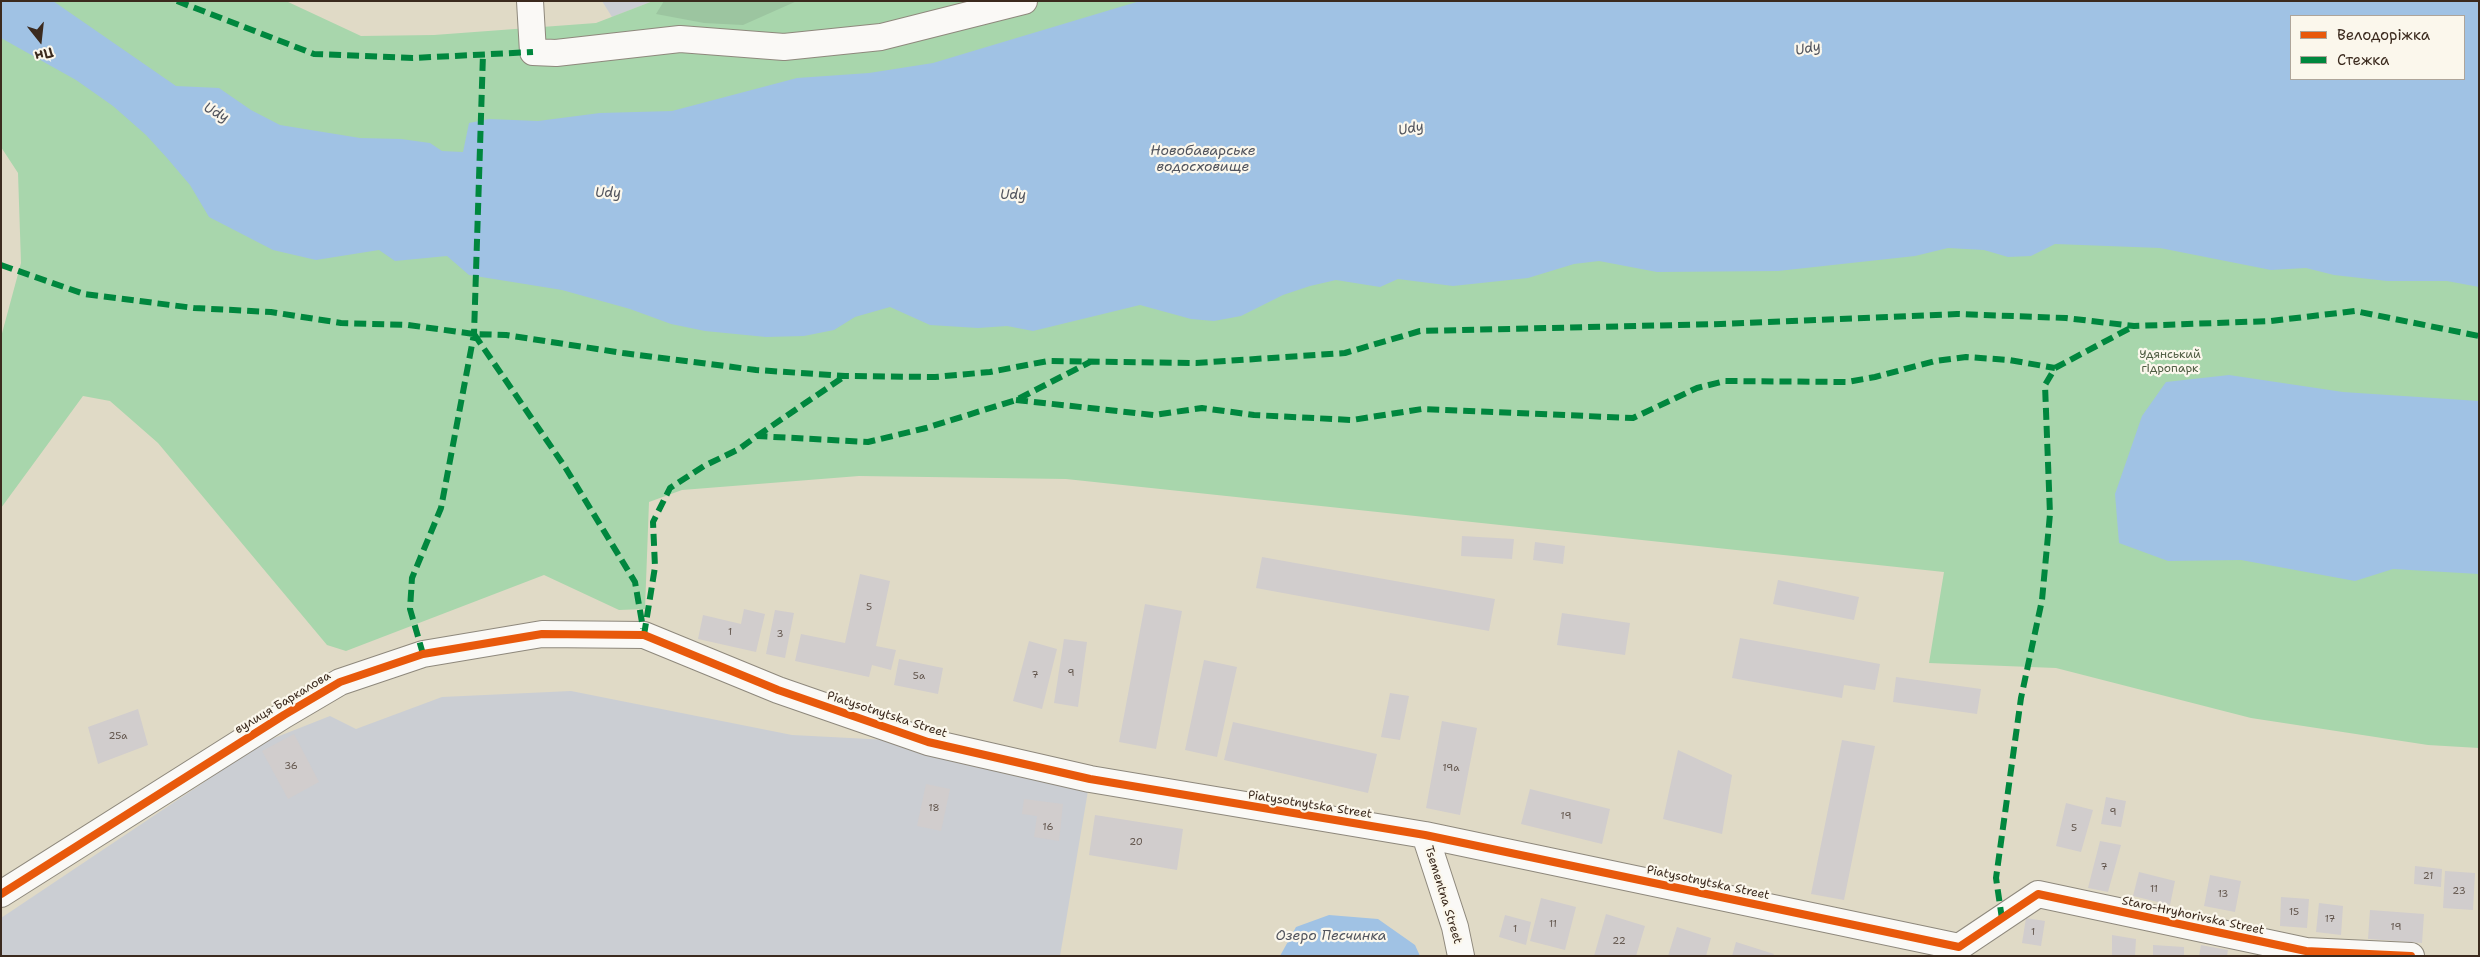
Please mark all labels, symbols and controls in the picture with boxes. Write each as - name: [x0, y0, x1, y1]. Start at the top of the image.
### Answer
- north arrow: [15, 15, 65, 65]
- legend: [2290, 15, 2465, 80]
- text: Велодоріжка: [2337, 25, 2430, 45]
- water label: Udy: [1794, 38, 1822, 60]
- text: Пн: [33, 43, 56, 66]
- text: Стежка: [2337, 50, 2389, 70]
- water label: Udy: [201, 99, 231, 127]
- water label: Udy: [1397, 118, 1425, 140]
- water label: Новобаварське водосховище: [1150, 143, 1256, 176]
- water label: Udy: [595, 185, 621, 201]
- water label: Udy: [1000, 187, 1026, 203]
- park label: Удянський гідропарк: [2139, 348, 2201, 376]
- house number: 5: [866, 601, 872, 613]
- house number: 1: [728, 626, 732, 638]
- house number: 3: [777, 628, 783, 640]
- house number: 9: [1068, 667, 1074, 679]
- street label: вулиця Баркалова: [232, 669, 334, 737]
- house number: 7: [1032, 669, 1038, 681]
- house number: 5а: [913, 670, 925, 682]
- street label: Piatysotnytska Street: [825, 689, 949, 741]
- house number: 25а: [108, 730, 128, 742]
- house number: 36: [284, 760, 298, 772]
- house number: 19а: [1442, 762, 1460, 774]
- street label: Piatysotnytska Street: [1247, 788, 1373, 822]
- house number: 18: [928, 802, 940, 814]
- house number: 9: [2110, 806, 2116, 818]
- house number: 19: [1561, 810, 1571, 822]
- house number: 16: [1043, 821, 1053, 833]
- house number: 5: [2071, 822, 2077, 834]
- house number: 20: [1129, 836, 1143, 848]
- street label: Tsementna Street: [1421, 844, 1465, 946]
- house number: 7: [2101, 861, 2107, 873]
- street label: Piatysotnytska Street: [1645, 863, 1771, 903]
- house number: 21: [2423, 870, 2433, 882]
- house number: 11: [2150, 883, 2158, 895]
- house number: 23: [2452, 885, 2466, 897]
- house number: 13: [2218, 888, 2228, 900]
- street label: Staro-Hryhorivska Street: [2120, 894, 2266, 938]
- house number: 15: [2289, 906, 2299, 918]
- house number: 17: [2325, 913, 2335, 925]
- house number: 11: [1549, 918, 1557, 930]
- house number: 19: [2391, 921, 2401, 933]
- house number: 1: [1513, 923, 1517, 935]
- house number: 1: [2031, 926, 2035, 938]
- water label: Озеро Песчинка: [1275, 928, 1387, 944]
- house number: 22: [1612, 935, 1626, 947]

